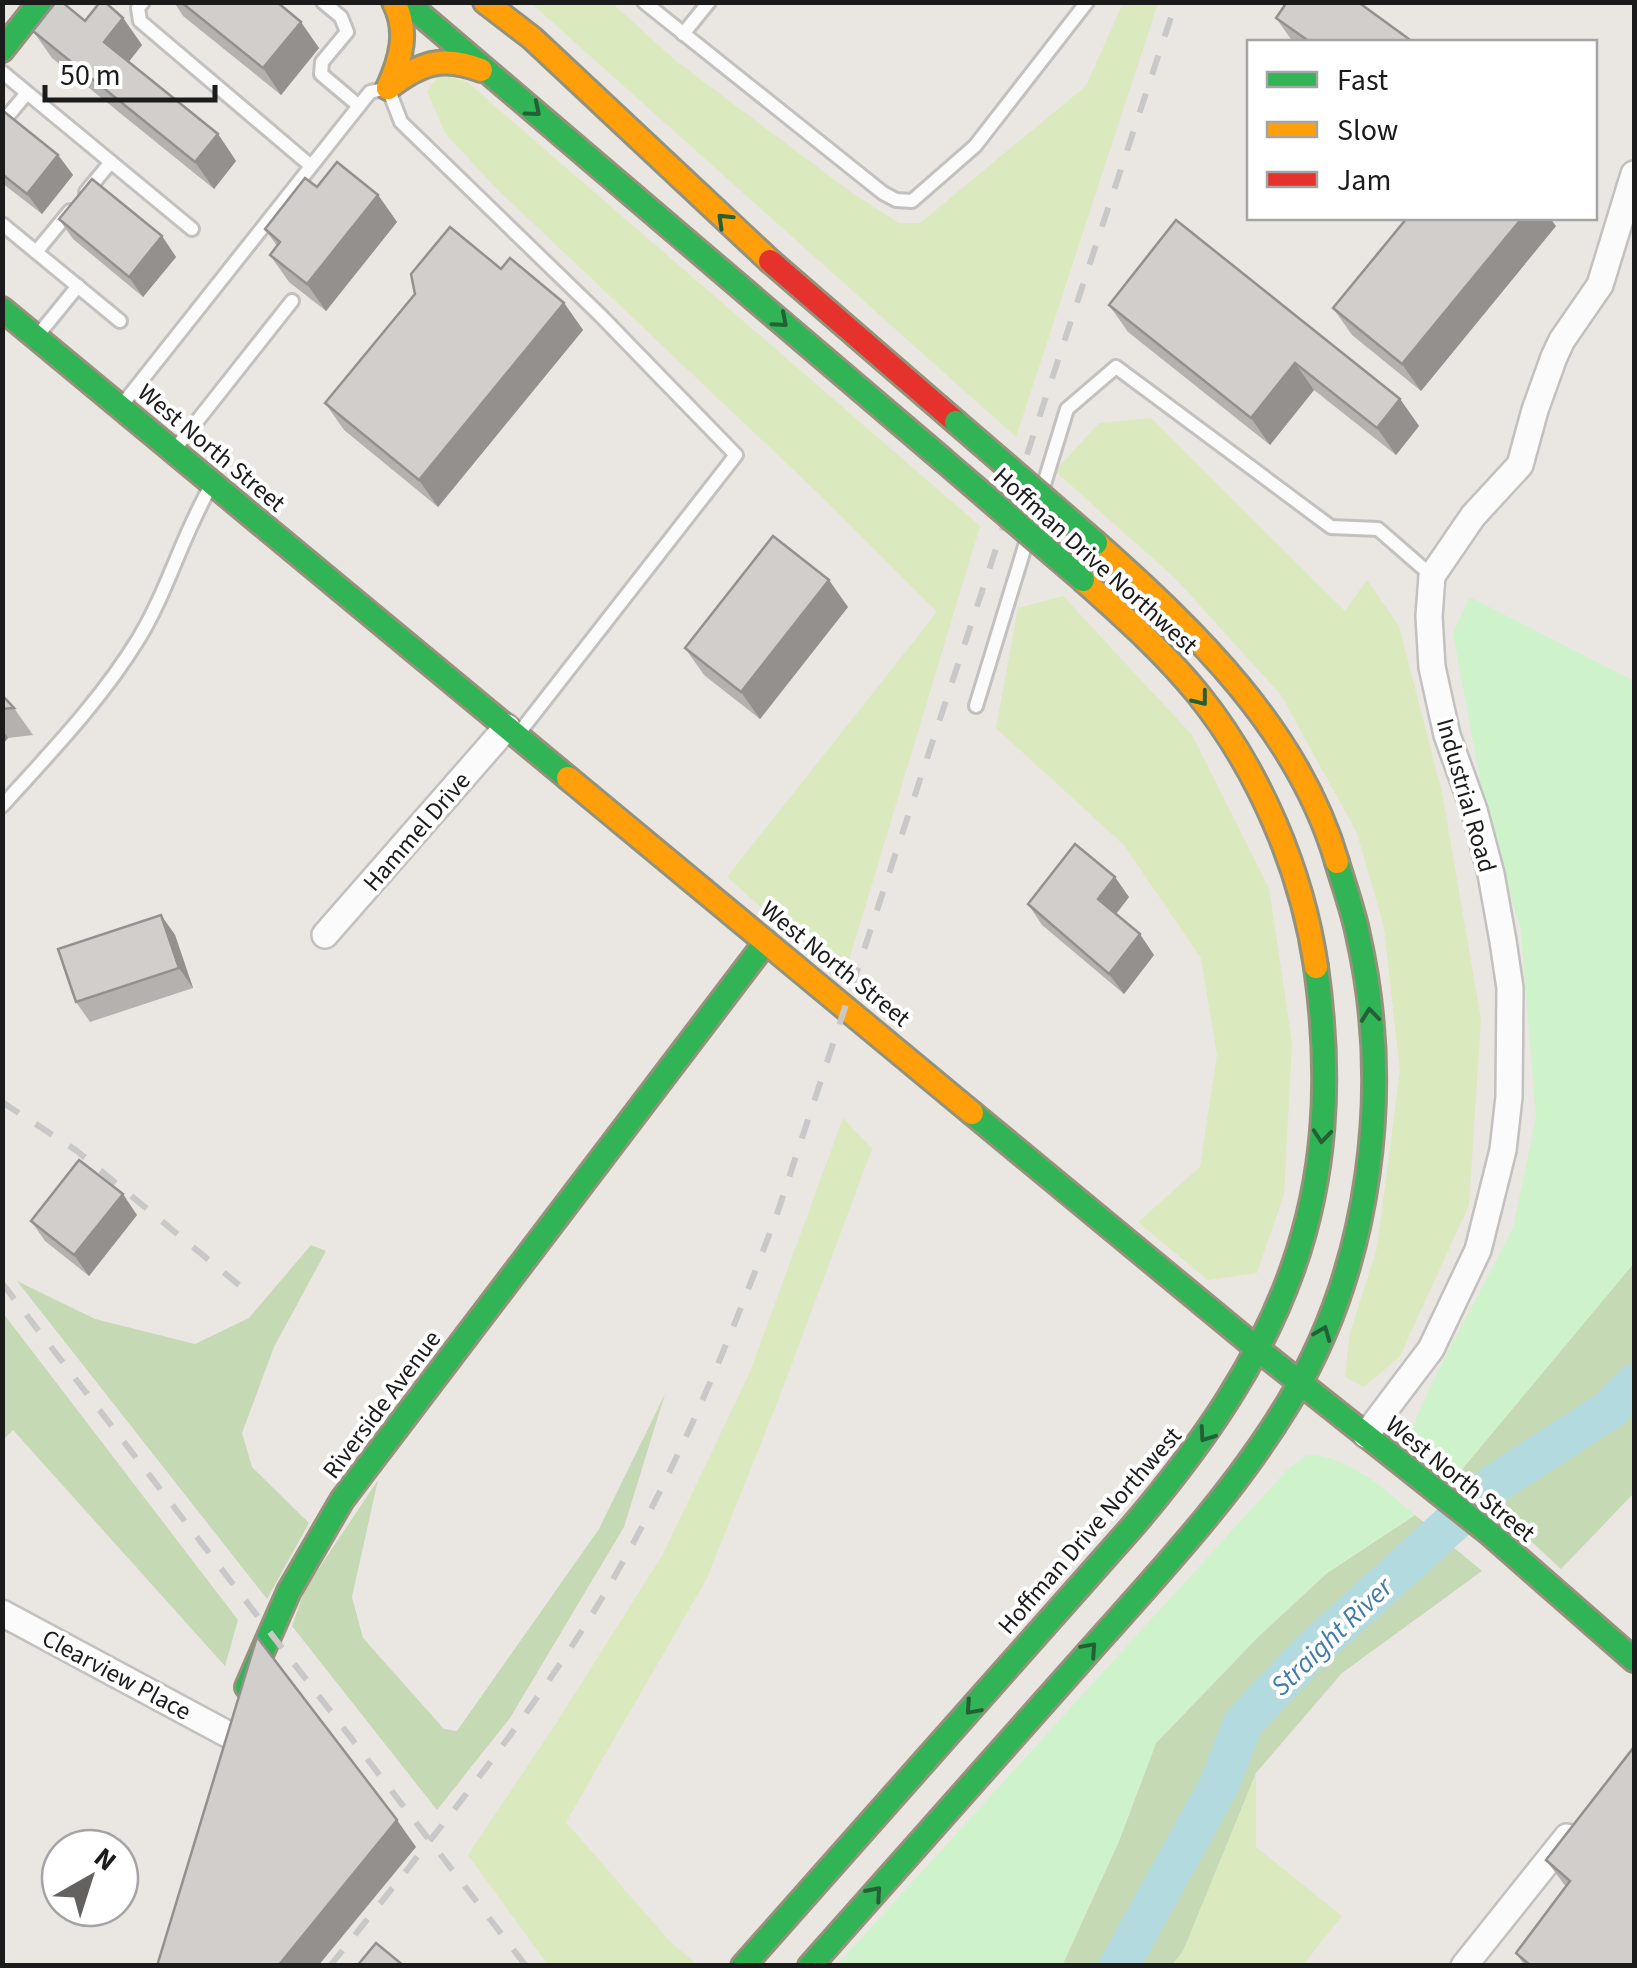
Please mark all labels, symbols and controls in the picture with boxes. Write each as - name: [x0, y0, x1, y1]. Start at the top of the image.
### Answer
- scale bar: [45, 40, 215, 102]
- legend: [1247, 40, 1597, 220]
- text: 50 m: [60, 54, 121, 97]
- text: Fast: [1337, 59, 1388, 102]
- one-way arrow: [523, 98, 541, 116]
- text: Slow: [1337, 109, 1398, 152]
- text: Jam: [1337, 159, 1391, 202]
- one-way arrow: [717, 214, 735, 232]
- one-way arrow: [770, 309, 788, 327]
- street label: West North Street: [129, 375, 294, 521]
- street label: Hoffman Drive Northwest: [985, 459, 1206, 663]
- one-way arrow: [1189, 687, 1207, 705]
- street label: Industrial Road: [1427, 714, 1505, 876]
- street label: Hammel Drive: [355, 764, 479, 899]
- street label: West North Street: [753, 892, 918, 1036]
- one-way arrow: [1359, 1007, 1381, 1023]
- one-way arrow: [1312, 1128, 1333, 1144]
- street label: Riverside Avenue: [314, 1323, 450, 1486]
- one-way arrow: [1312, 1325, 1332, 1343]
- street label: West North Street: [1378, 1407, 1543, 1551]
- street label: Hoffman Drive Northwest: [989, 1419, 1190, 1642]
- one-way arrow: [1200, 1423, 1218, 1442]
- water label: Straight River: [1262, 1567, 1403, 1705]
- street label: Clearview Place: [36, 1620, 198, 1729]
- one-way arrow: [1078, 1642, 1096, 1661]
- one-way arrow: [966, 1696, 984, 1715]
- north arrow: [40, 1828, 140, 1928]
- text: N: [85, 1838, 125, 1881]
- one-way arrow: [864, 1887, 882, 1905]

